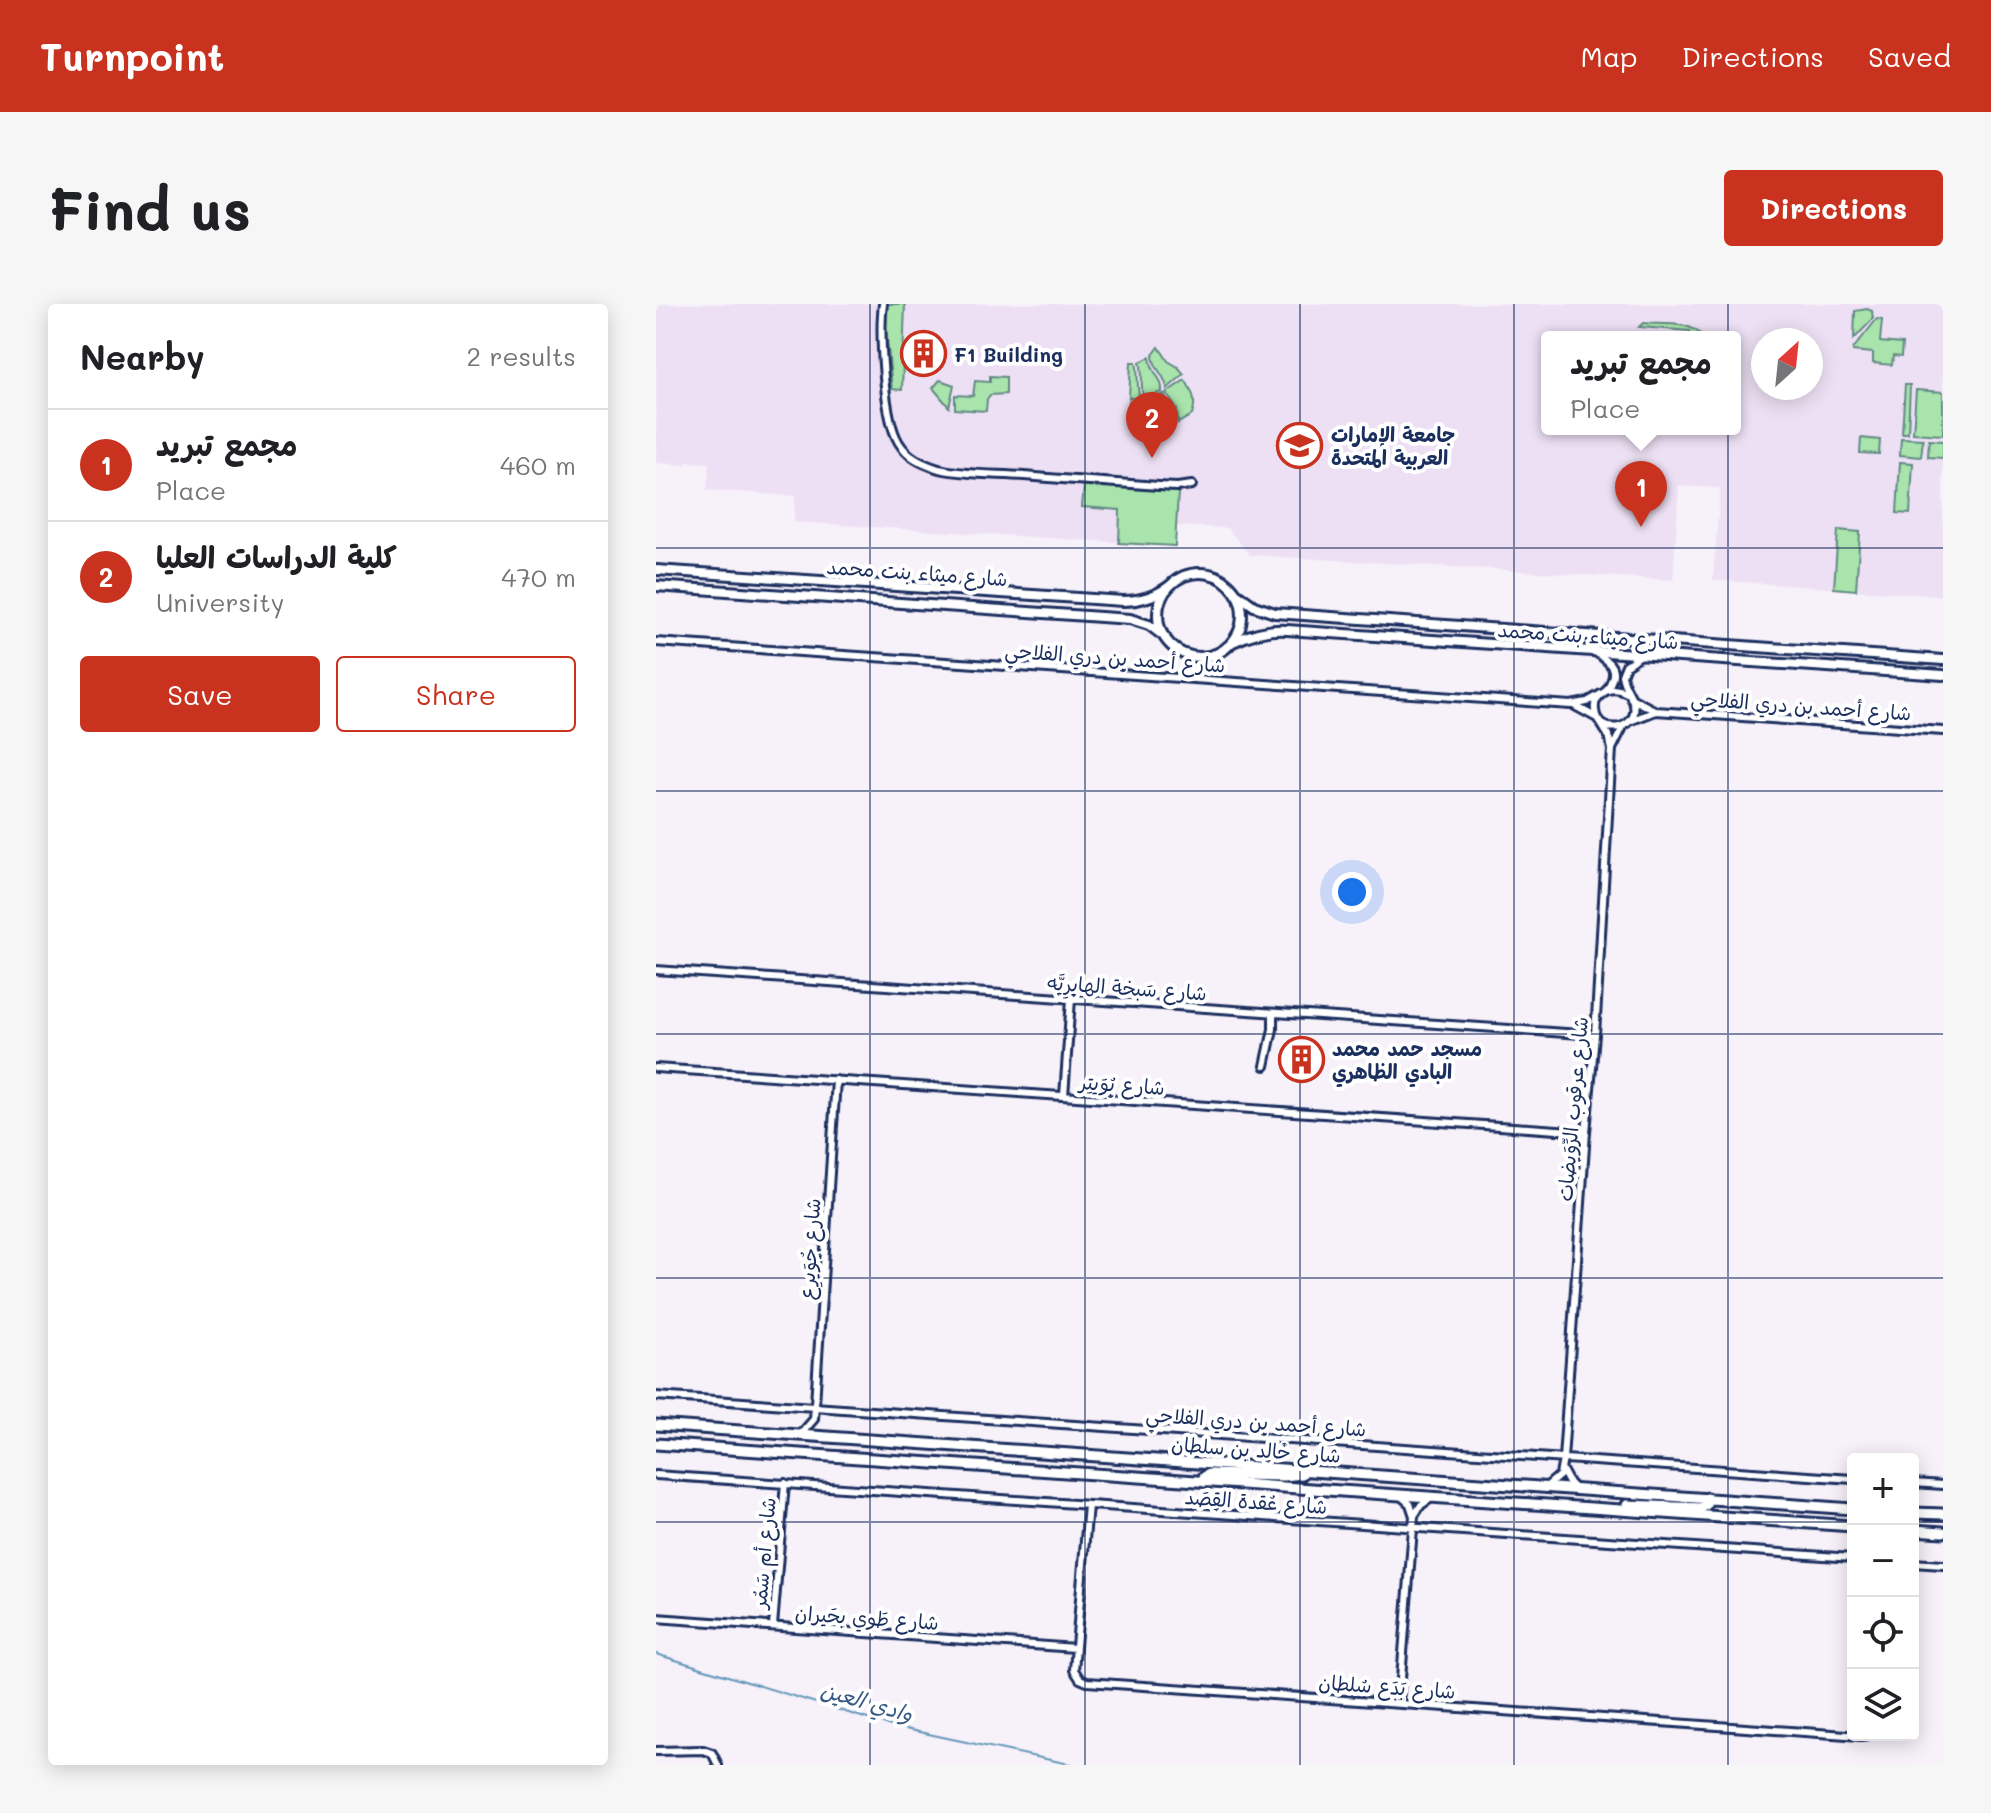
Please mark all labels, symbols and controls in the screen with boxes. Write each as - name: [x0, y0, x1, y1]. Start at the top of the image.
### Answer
- text: Turnpoint: [40, 31, 224, 81]
- text: Map: [1581, 38, 1638, 74]
- text: Directions: [1682, 38, 1824, 74]
- text: Saved: [1868, 38, 1951, 74]
- button: Directions: [1724, 170, 1943, 246]
- text: Find us: [48, 172, 251, 245]
- north arrow: [1751, 328, 1823, 400]
- building icon: F1 Building: [899, 330, 947, 378]
- popup: [1541, 331, 1741, 435]
- text: Nearby: [80, 334, 205, 379]
- text: 2 results: [467, 339, 576, 373]
- place label: F1 Building: [954, 341, 1063, 367]
- text: مجمع تبريد: [1570, 342, 1712, 382]
- text: Place: [1570, 391, 1640, 425]
- pin: 2: [1126, 392, 1178, 458]
- school or university icon: جامعة الإمارات العربية المتحدة: [1276, 421, 1324, 469]
- place label: جامعة الإمارات العربية المتحدة: [1331, 421, 1455, 471]
- text: مجمع تبريد: [156, 424, 298, 464]
- text: 1: [100, 448, 112, 482]
- text: 460 m: [500, 448, 576, 482]
- pin: 1: [1615, 461, 1667, 527]
- text: Place: [156, 473, 226, 507]
- text: كلية الدراسات العليا: [156, 536, 397, 576]
- street label: شارع ميثاء بنت محمد: [825, 553, 1008, 593]
- text: 2: [99, 560, 113, 594]
- text: 470 m: [501, 560, 576, 594]
- text: University: [156, 585, 284, 619]
- street label: شارع ميثاء بنت محمد: [1496, 616, 1679, 656]
- street label: شارع أحمد بن دري الفلاحي: [1004, 636, 1226, 684]
- button: Save: [80, 656, 320, 732]
- button: Share: [336, 656, 576, 732]
- street label: شارع أحمد بن دري الفلاحي: [1690, 684, 1912, 732]
- your location: [1332, 872, 1372, 912]
- street label: شارع سَبخة الهايرِيَّه: [1046, 968, 1208, 1010]
- street label: شارع عرقوب الرِّوَيضات: [1551, 1016, 1595, 1203]
- place label: مسجد حمد محمد البادي الظاهري: [1332, 1035, 1482, 1088]
- building icon: مسجد حمد محمد البادي الظاهري: [1277, 1036, 1325, 1084]
- street label: شارع بُوَيتِر: [1076, 1068, 1166, 1102]
- street label: شارع جُوَيرِع: [792, 1197, 830, 1301]
- street label: شارع أحمد بن دري الفلاحي: [1145, 1400, 1367, 1448]
- street label: شارع خالِد بن سلطان: [1170, 1430, 1342, 1470]
- map controls: [1847, 1453, 1919, 1741]
- button: +: [1847, 1453, 1919, 1525]
- street label: شارع عُقدة القِصَد: [1184, 1483, 1328, 1521]
- street label: شارع أم سَمُر: [745, 1496, 784, 1612]
- button: −: [1847, 1525, 1919, 1597]
- button: locate: [1847, 1597, 1919, 1669]
- street label: شارع طَوي بحَيران: [794, 1599, 940, 1638]
- street label: شارع بَدَع سُلطان: [1317, 1668, 1456, 1706]
- button: layers: [1847, 1669, 1919, 1741]
- water label: وادي العين: [817, 1674, 916, 1730]

